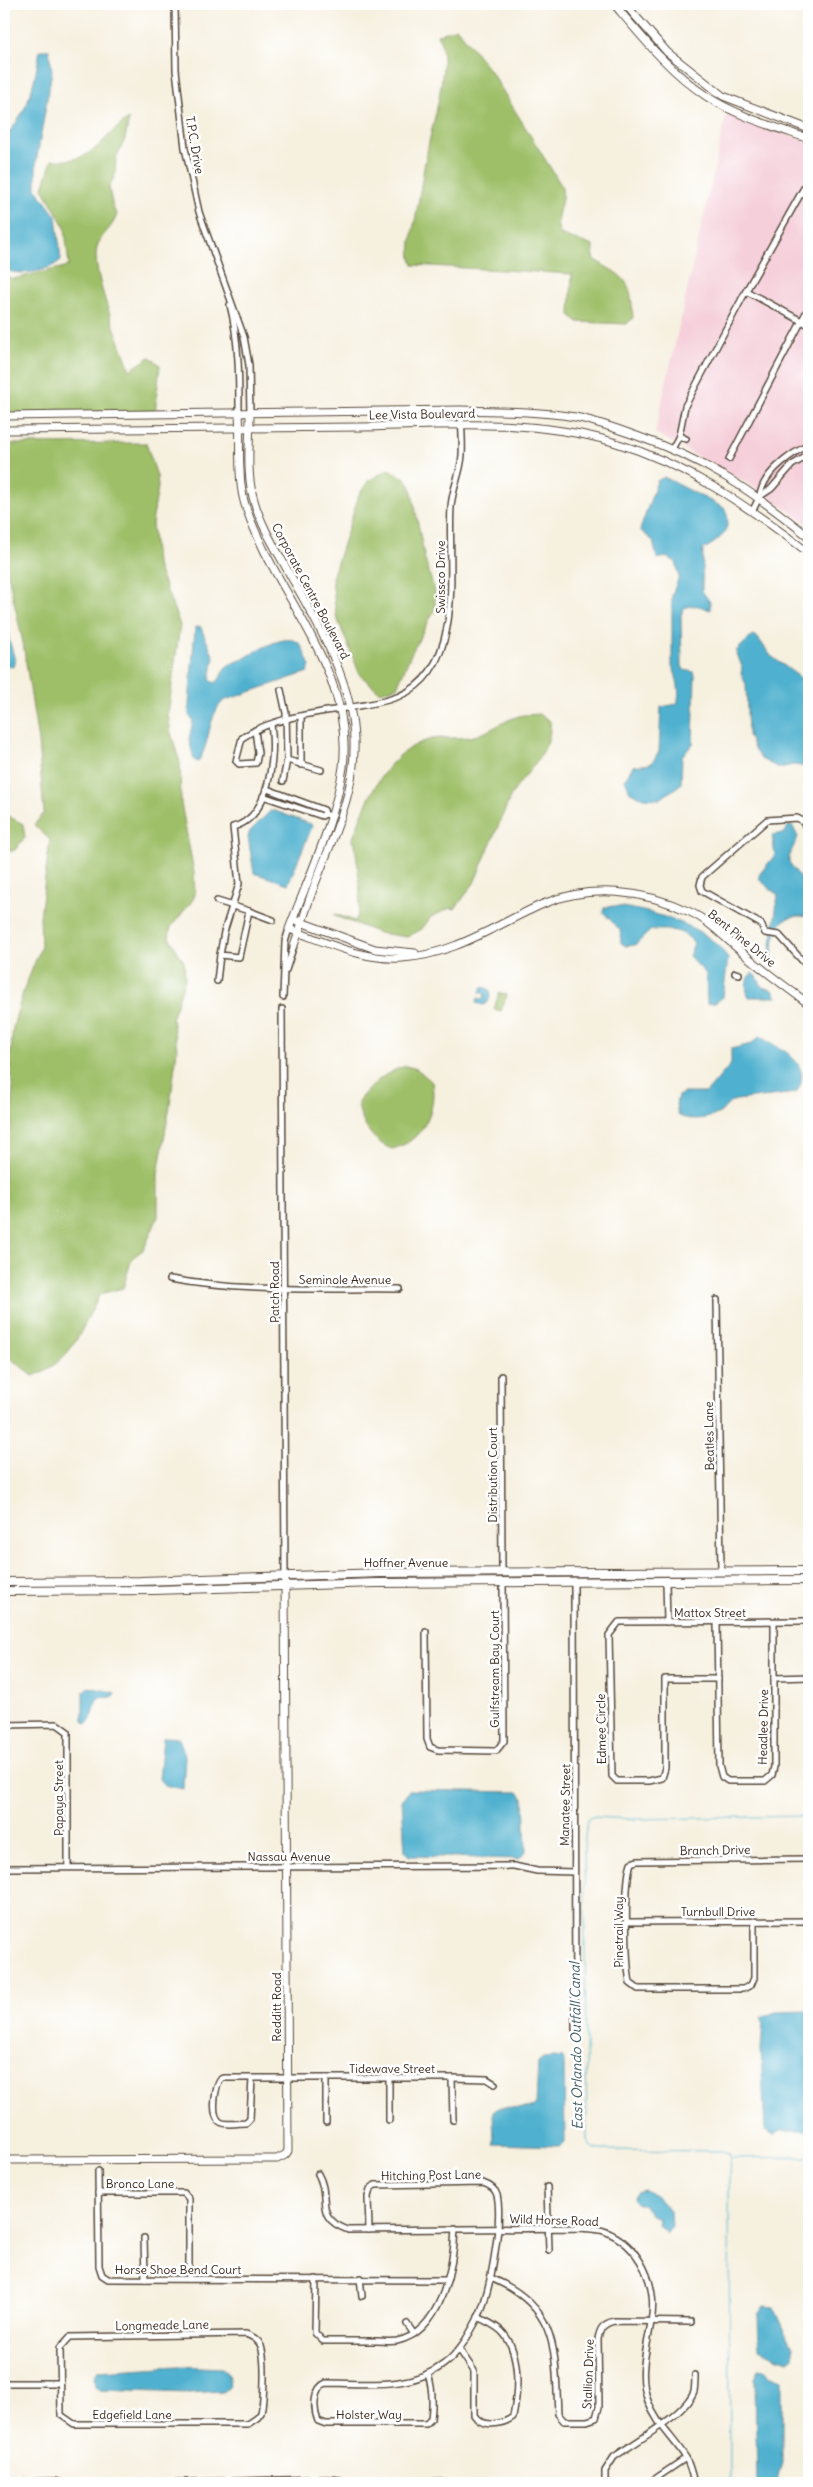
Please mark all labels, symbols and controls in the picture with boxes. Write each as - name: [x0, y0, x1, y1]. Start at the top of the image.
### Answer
- street label: T.P.C. Drive: [183, 115, 207, 175]
- street label: Lee Vista Boulevard: [369, 406, 475, 422]
- street label: Corporate Centre Boulevard: [269, 520, 353, 662]
- street label: Swissco Drive: [433, 540, 448, 614]
- street label: Bent Pine Drive: [705, 906, 779, 970]
- street label: Patch Road: [267, 1261, 282, 1323]
- street label: Seminole Avenue: [299, 1272, 391, 1287]
- street label: Beatles Lane: [701, 1401, 717, 1471]
- street label: Distribution Court: [485, 1427, 500, 1523]
- street label: Hoffner Avenue: [364, 1555, 448, 1570]
- street label: Mattox Street: [674, 1605, 746, 1620]
- street label: Gulfstream Bay Court: [487, 1610, 502, 1728]
- street label: Headlee Drive: [755, 1689, 771, 1765]
- street label: Edmee Circle: [593, 1693, 609, 1765]
- street label: Papaya Street: [51, 1760, 66, 1836]
- street label: Manatee Street: [557, 1764, 573, 1846]
- street label: Branch Drive: [680, 1842, 750, 1858]
- street label: Nassau Avenue: [248, 1849, 330, 1864]
- street label: Pinetrail Way: [611, 1896, 626, 1968]
- street label: Turnbull Drive: [681, 1904, 755, 1919]
- water label: East Orlando Outfall Canal: [566, 1960, 586, 2130]
- street label: Redditt Road: [269, 1972, 284, 2042]
- street label: Tidewave Street: [349, 2061, 435, 2076]
- street label: Hitching Post Lane: [381, 2167, 481, 2183]
- street label: Bronco Lane: [106, 2176, 174, 2191]
- street label: Wild Horse Road: [509, 2211, 599, 2229]
- street label: Horse Shoe Bend Court: [115, 2262, 241, 2277]
- street label: Longmeade Lane: [115, 2317, 209, 2333]
- street label: Stallion Drive: [579, 2339, 597, 2409]
- street label: Edgefield Lane: [92, 2407, 172, 2422]
- street label: Holster Way: [336, 2407, 402, 2422]

